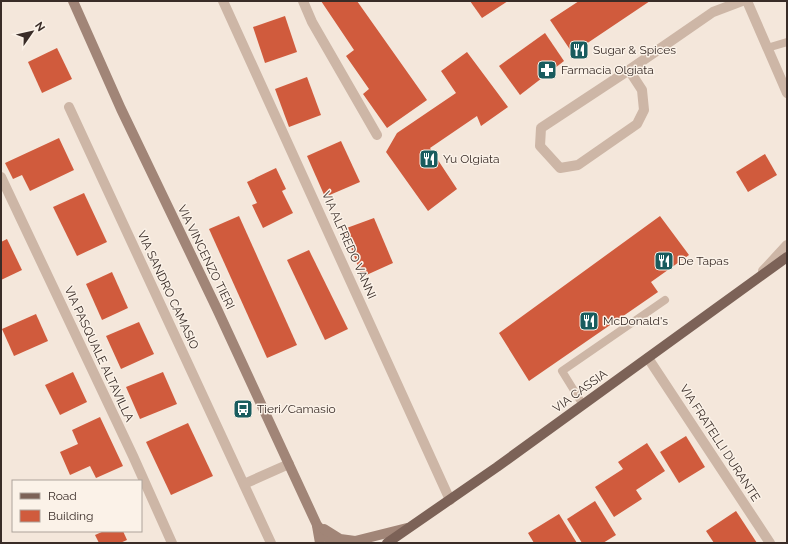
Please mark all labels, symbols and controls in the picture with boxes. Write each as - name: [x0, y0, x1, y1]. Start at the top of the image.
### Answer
- north arrow: [12, 12, 52, 52]
- text: N: [32, 20, 48, 34]
- restaurant icon: Sugar & Spices: [568, 39, 590, 61]
- place label: Sugar & Spices: [593, 43, 676, 57]
- pharmacy icon: Farmacia Olgiata: [536, 59, 558, 81]
- place label: Farmacia Olgiata: [561, 63, 654, 77]
- restaurant icon: Yu Olgiata: [418, 148, 440, 170]
- place label: Yu Olgiata: [443, 152, 500, 166]
- street label: VIA ALFREDO VANNI: [319, 189, 379, 301]
- street label: VIA VINCENZO TIERI: [175, 203, 237, 311]
- street label: VIA SANDRO CAMASIO: [134, 229, 202, 351]
- restaurant icon: De Tapas: [653, 250, 675, 272]
- place label: De Tapas: [678, 254, 729, 268]
- street label: VIA PASQUALE ALTAVILLA: [61, 284, 137, 424]
- restaurant icon: McDonald's: [578, 310, 600, 332]
- place label: McDonald's: [603, 314, 668, 328]
- street label: VIA CASSIA: [550, 367, 610, 415]
- street label: VIA FRATELLI DURANTE: [677, 382, 763, 504]
- bus stop icon: Tieri/Camasio: [232, 398, 254, 420]
- place label: Tieri/Camasio: [257, 402, 336, 416]
- legend: [12, 480, 142, 532]
- text: Road: [48, 489, 77, 503]
- text: Building: [48, 509, 94, 523]

